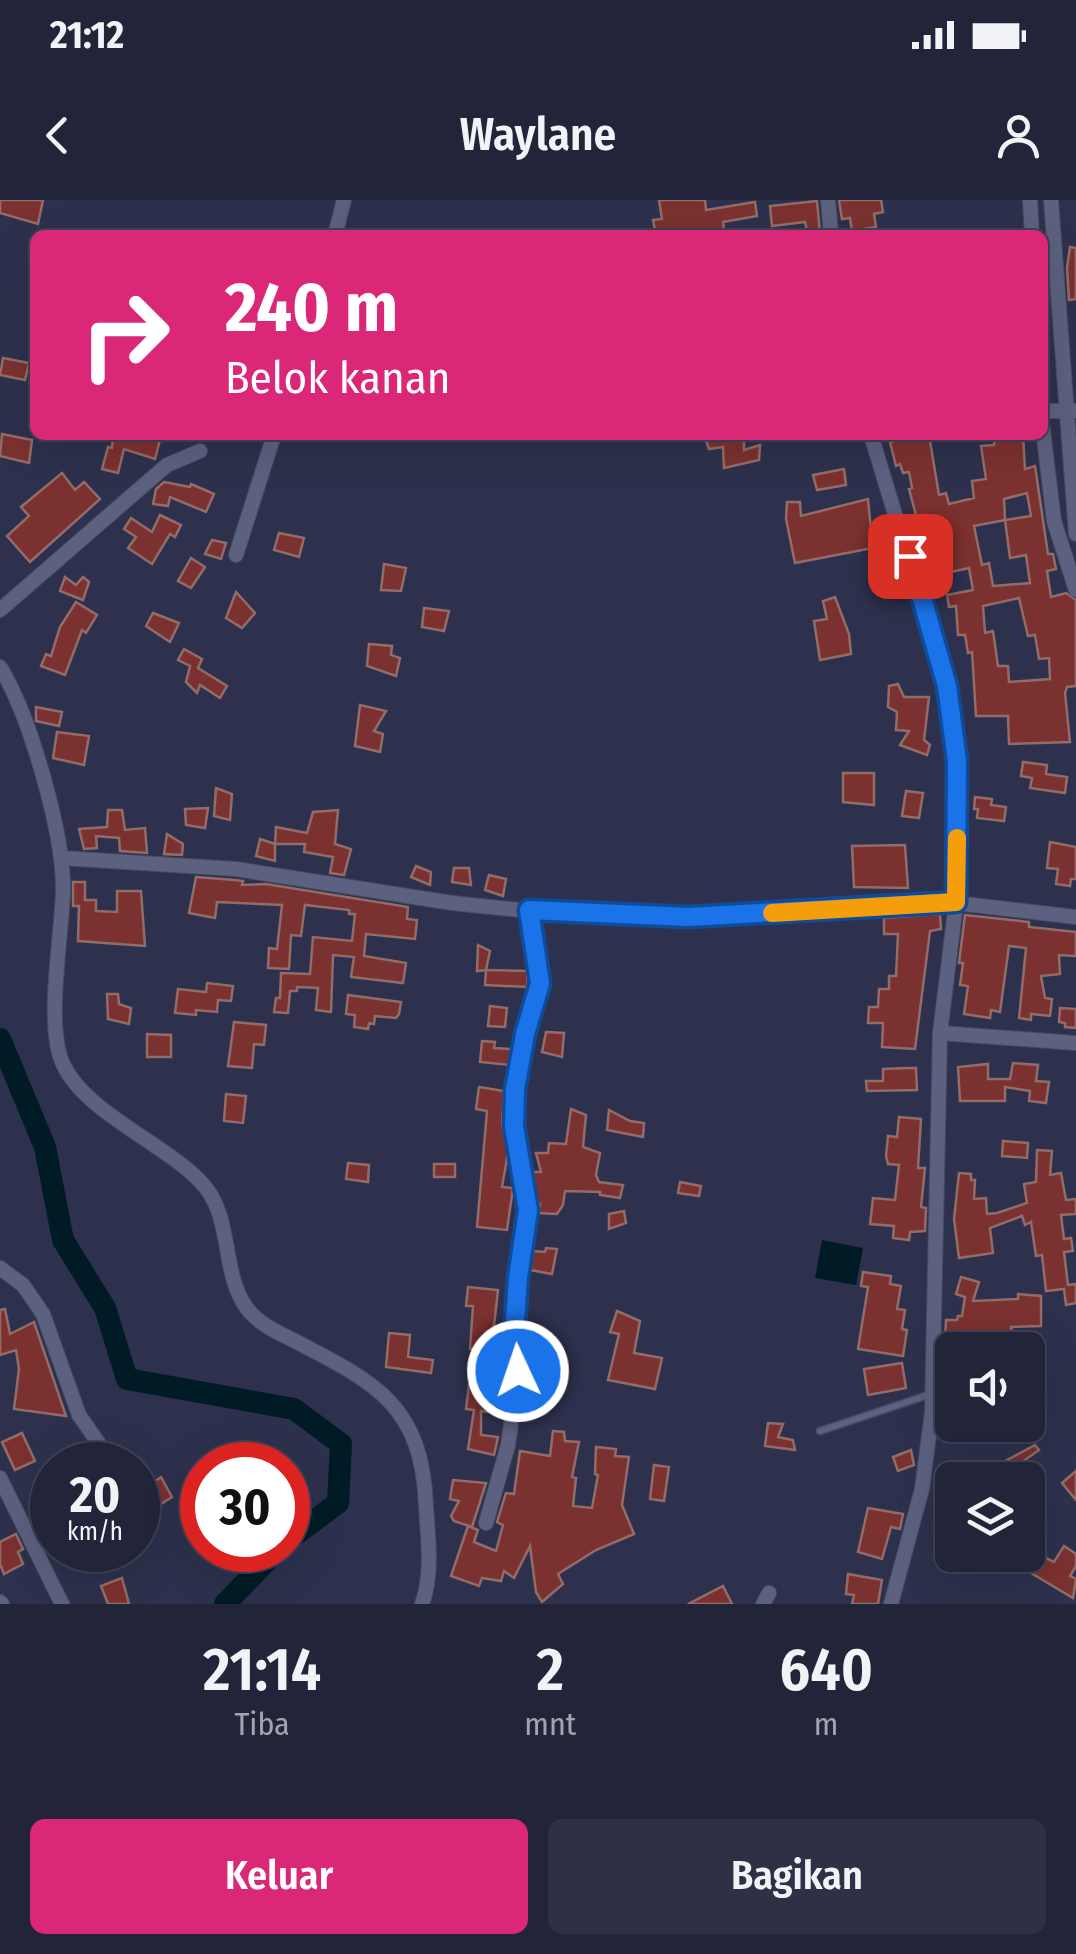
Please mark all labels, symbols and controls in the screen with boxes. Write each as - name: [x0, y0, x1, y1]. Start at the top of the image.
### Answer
- text: 21:12: [50, 12, 124, 58]
- icon: back: [30, 108, 85, 163]
- text: Waylane: [460, 108, 616, 162]
- icon: person: [991, 108, 1046, 163]
- text: 240 m: [225, 266, 398, 350]
- icon: right: [60, 270, 190, 400]
- text: Belok kanan: [225, 351, 451, 405]
- pin: [868, 514, 953, 599]
- icon: arrive: [883, 529, 938, 584]
- position arrow: [466, 1319, 570, 1423]
- map controls: [935, 1332, 1045, 1572]
- button: sound: [935, 1332, 1045, 1442]
- speed limit sign: 30: [180, 1442, 310, 1572]
- button: layers: [935, 1462, 1045, 1572]
- text: 20: [70, 1465, 120, 1525]
- text: km/h: [67, 1517, 123, 1547]
- text: 21:14: [203, 1634, 321, 1706]
- text: 2: [536, 1634, 564, 1706]
- text: 640: [779, 1634, 873, 1706]
- text: Tiba: [235, 1705, 290, 1743]
- text: mnt: [524, 1705, 576, 1743]
- text: m: [814, 1705, 838, 1743]
- button: Keluar: [30, 1819, 528, 1934]
- button: Bagikan: [548, 1819, 1046, 1934]

